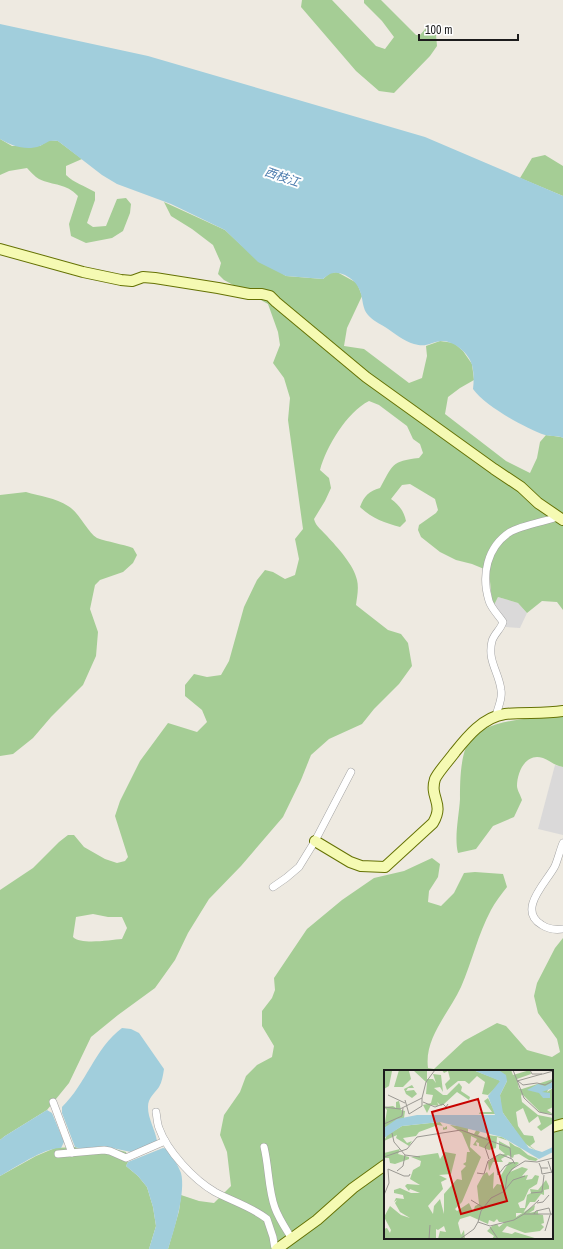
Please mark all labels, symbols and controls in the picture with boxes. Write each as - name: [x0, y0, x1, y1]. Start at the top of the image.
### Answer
- scale bar: [419, 16, 518, 42]
- text: 100 m: [425, 22, 452, 38]
- water label: 西枝江: [262, 164, 304, 191]
- inset map: [384, 1070, 553, 1239]

